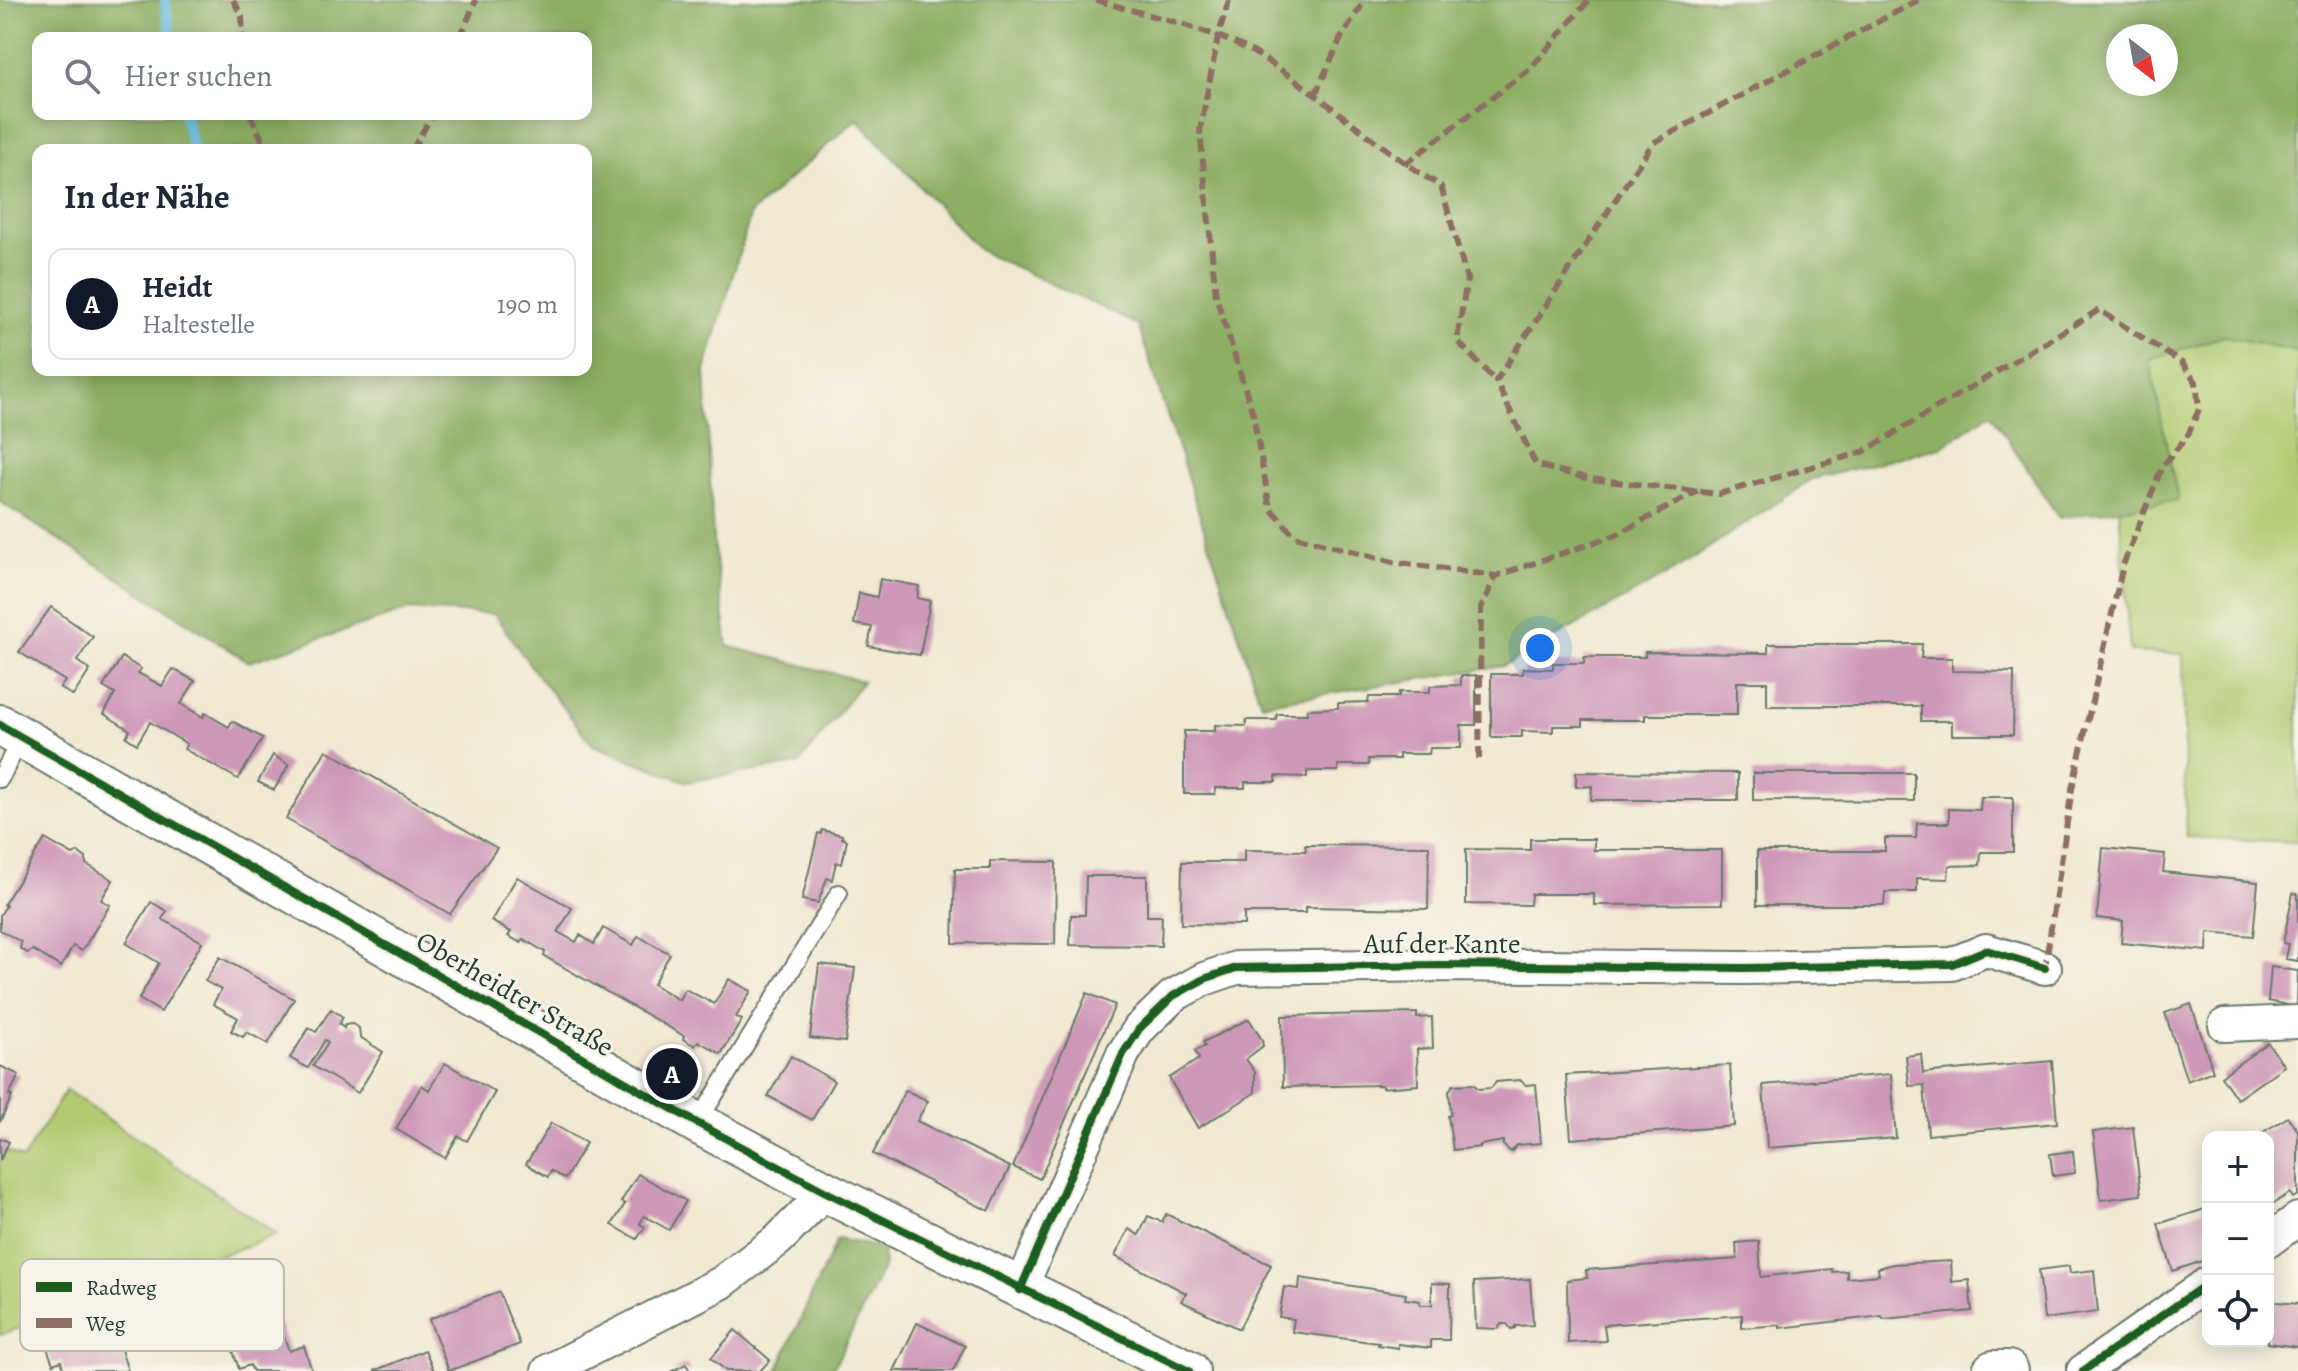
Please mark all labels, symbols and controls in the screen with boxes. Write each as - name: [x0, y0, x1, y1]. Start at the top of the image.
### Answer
- north arrow: [2106, 24, 2178, 96]
- search box: [32, 32, 592, 120]
- icon: search: [60, 54, 104, 98]
- text: Hier suchen: [124, 56, 273, 96]
- text: In der Nähe: [64, 173, 230, 220]
- text: Heidt: [142, 267, 213, 307]
- text: A: [84, 287, 100, 322]
- text: 190 m: [497, 287, 558, 322]
- text: Haltestelle: [142, 307, 255, 342]
- your location: [1520, 628, 1560, 668]
- street label: Oberheidter Straße: [409, 922, 621, 1066]
- street label: Auf der Kante: [1362, 925, 1521, 963]
- pin: A: [646, 1044, 698, 1104]
- map controls: [2202, 1131, 2274, 1347]
- button: +: [2202, 1131, 2274, 1203]
- button: −: [2202, 1203, 2274, 1275]
- legend: [20, 1259, 284, 1351]
- text: Radweg: [86, 1273, 157, 1303]
- button: locate: [2202, 1275, 2274, 1347]
- text: Weg: [85, 1309, 126, 1339]

